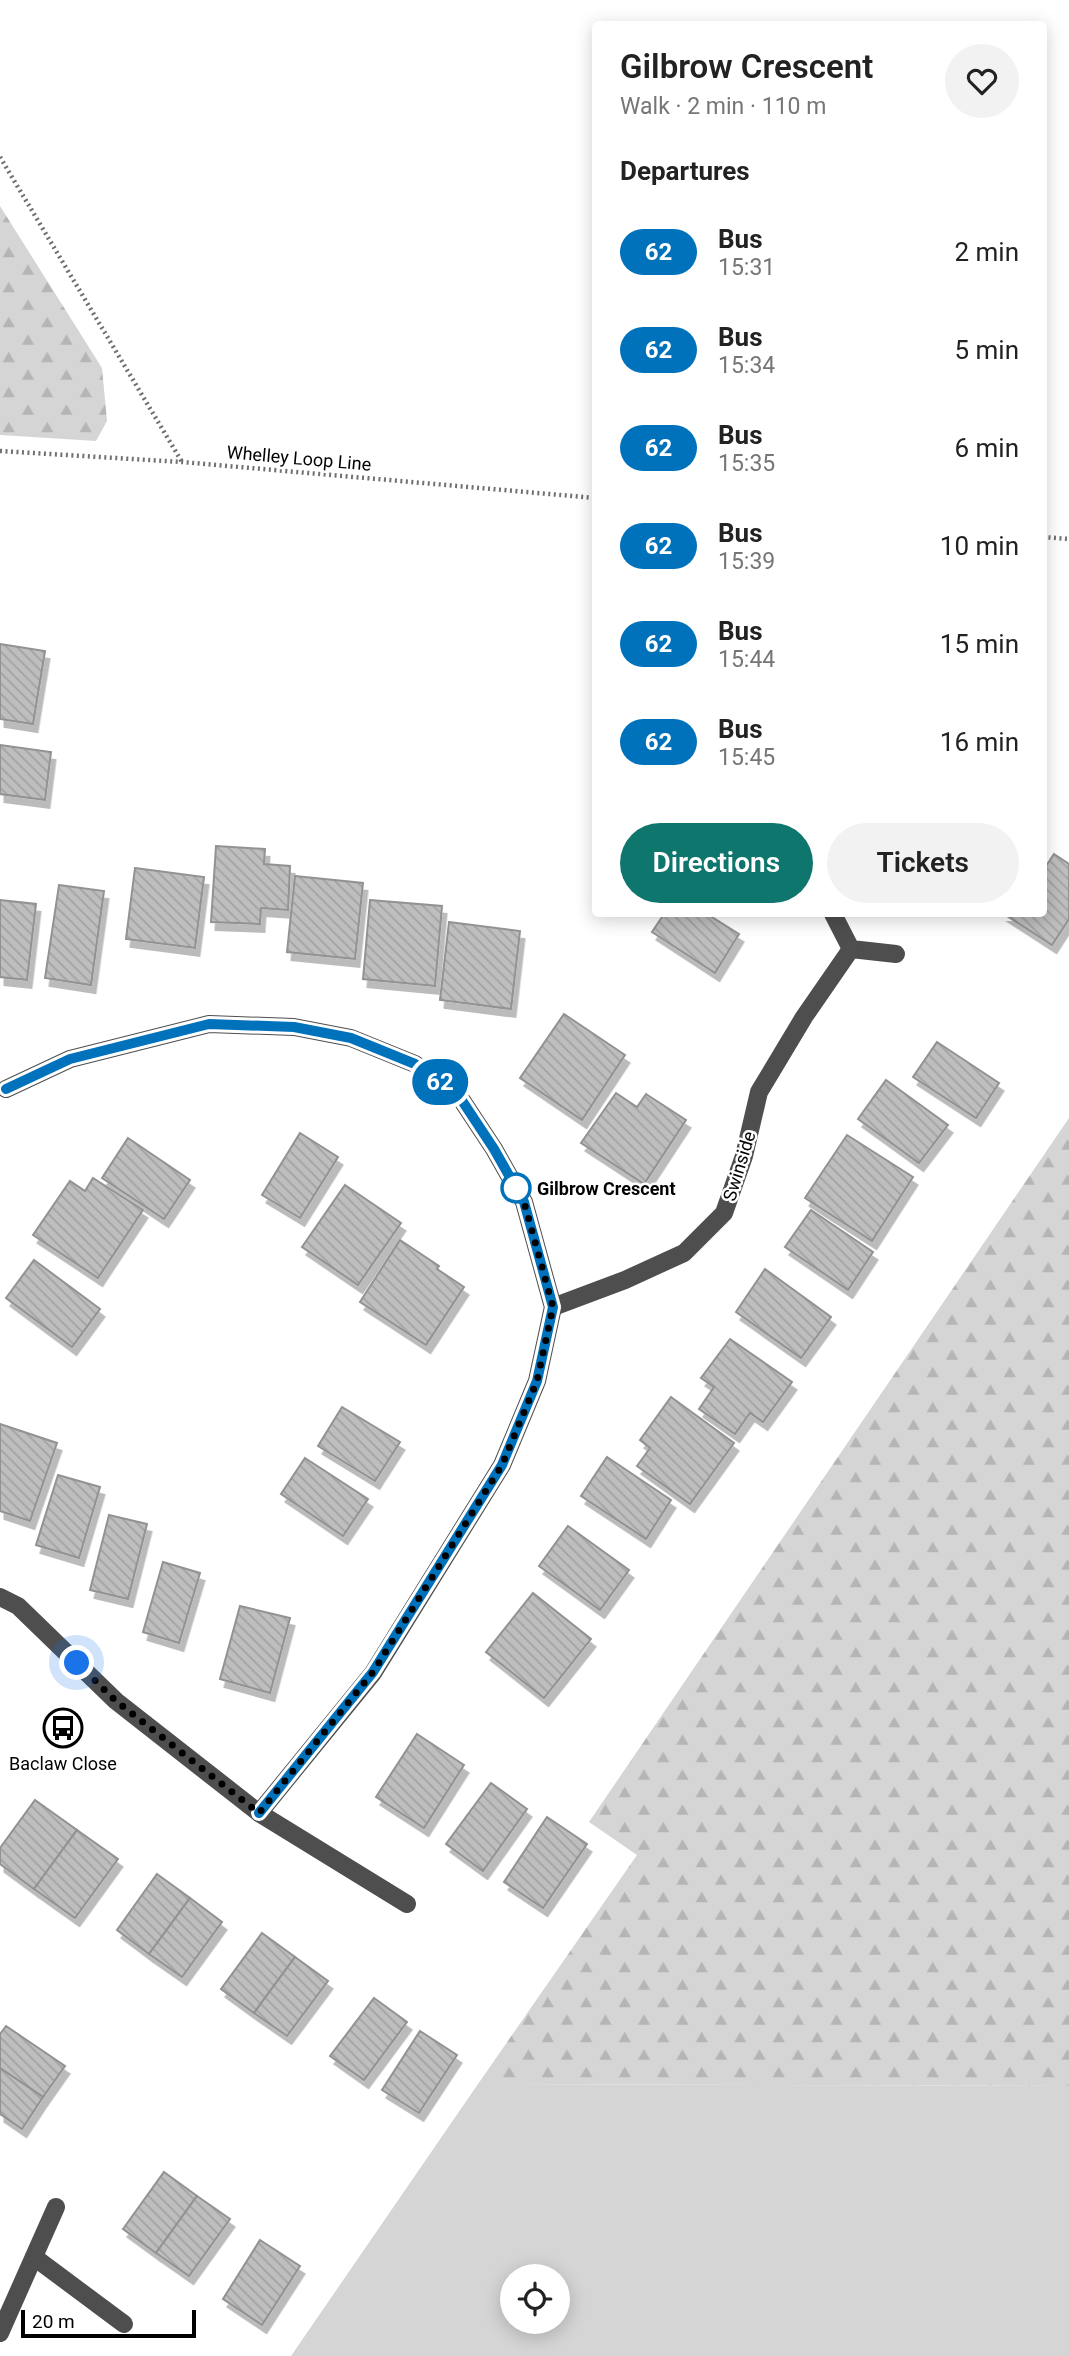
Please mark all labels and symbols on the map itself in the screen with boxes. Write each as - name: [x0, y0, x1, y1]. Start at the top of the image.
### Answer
- street label: Whelley Loop Line: [226, 441, 372, 475]
- line badge: 62: [408, 1059, 472, 1105]
- street label: Swinside: [718, 1129, 760, 1203]
- marker: Gilbrow Crescent: [501, 1173, 531, 1203]
- place label: Gilbrow Crescent: [537, 1178, 676, 1199]
- your location: [59, 1645, 94, 1680]
- bus stop icon: Baclaw Close: [42, 1707, 84, 1749]
- place label: Baclaw Close: [9, 1753, 117, 1774]
- scale bar: [21, 2307, 196, 2339]

